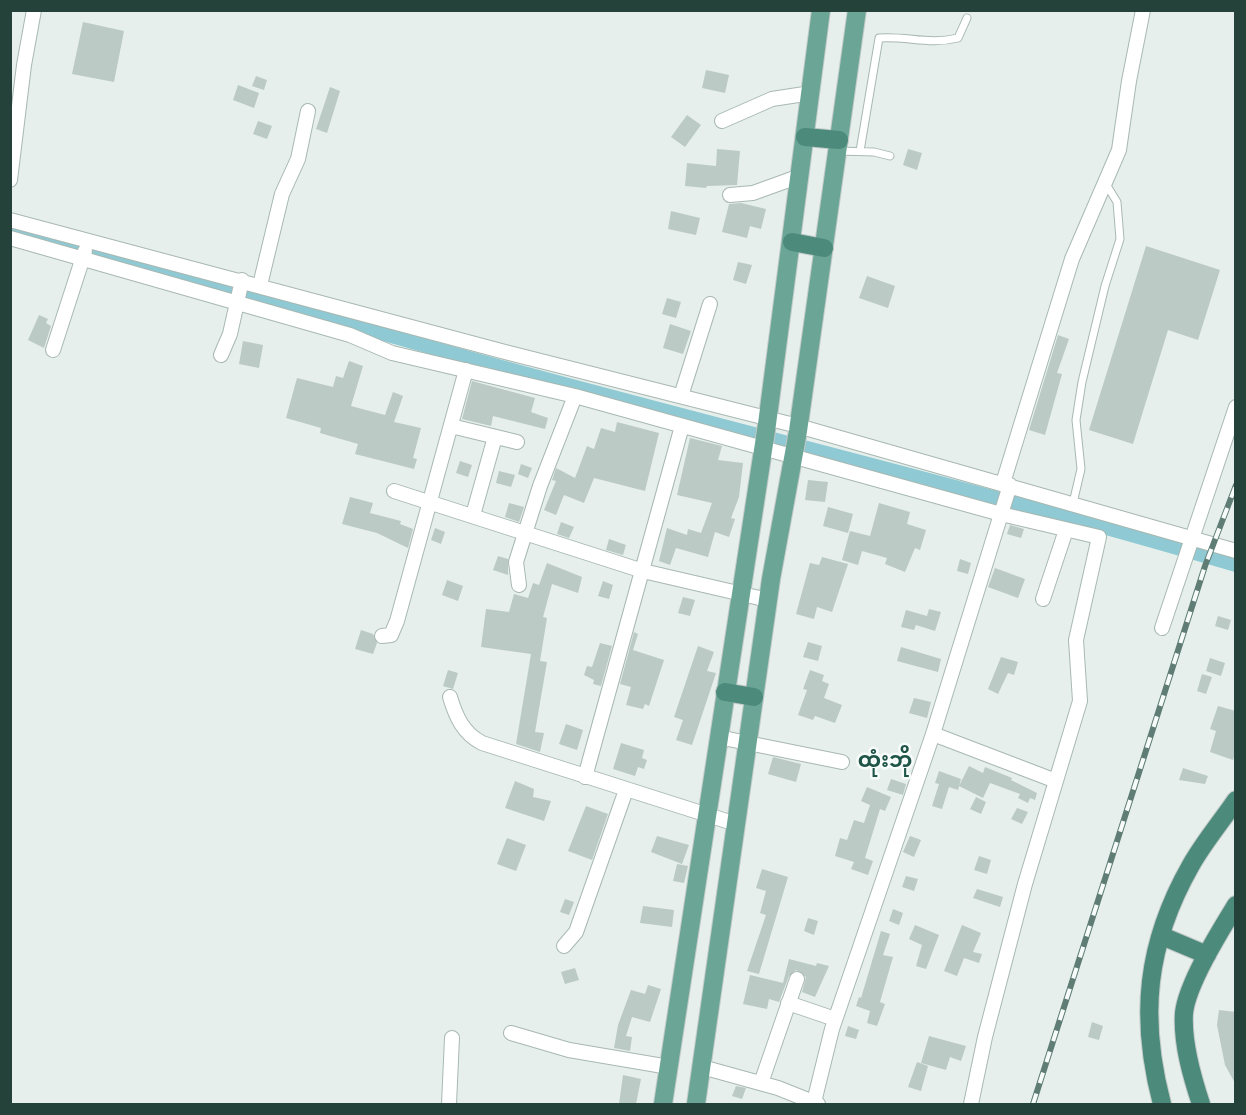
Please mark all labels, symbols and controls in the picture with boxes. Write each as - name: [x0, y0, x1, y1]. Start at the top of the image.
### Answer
- district label: ထုံးဘို: [858, 748, 912, 774]

